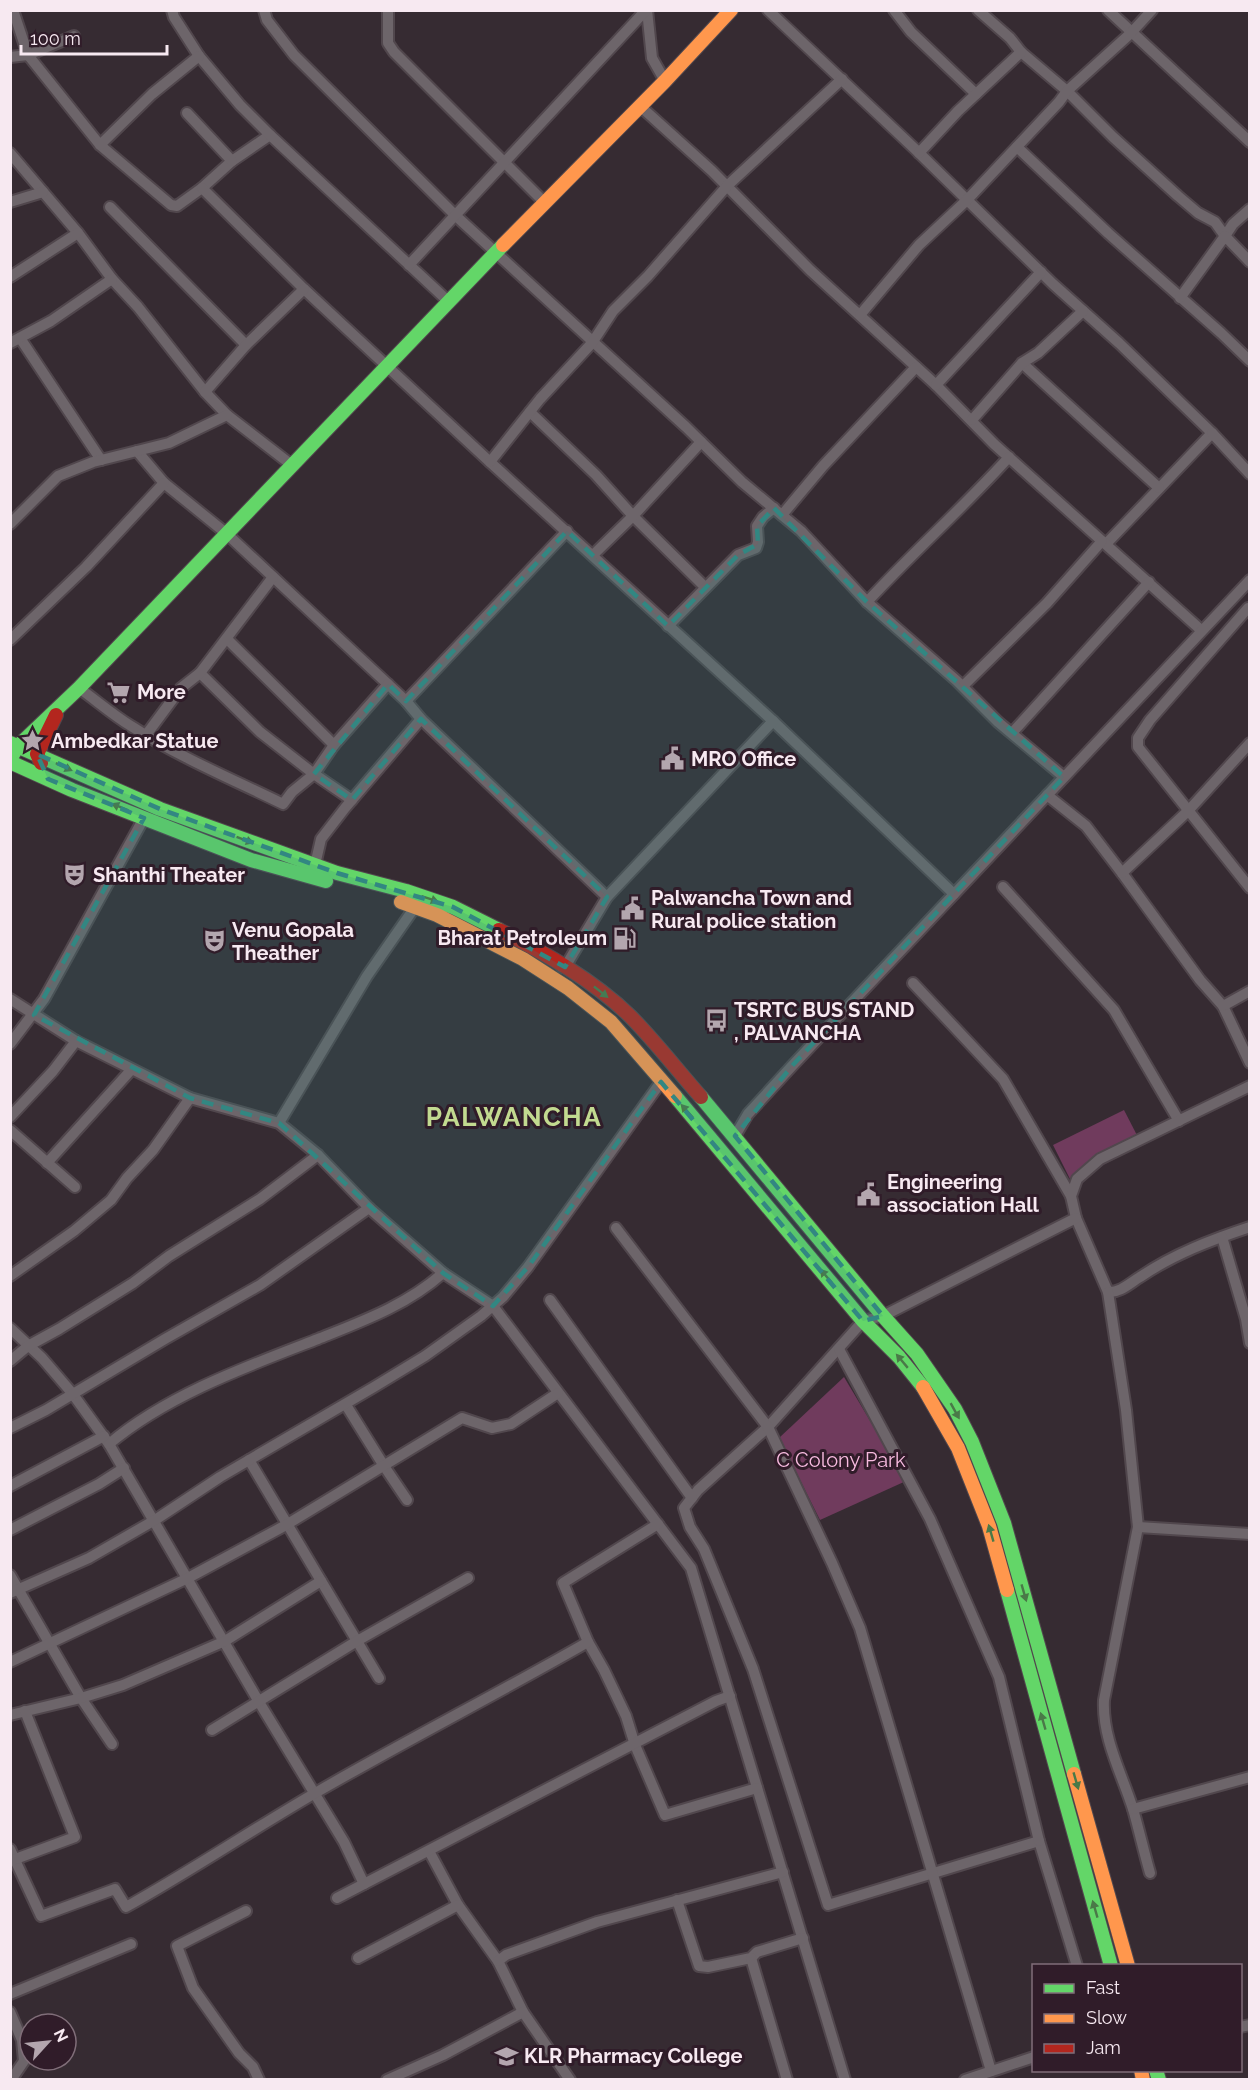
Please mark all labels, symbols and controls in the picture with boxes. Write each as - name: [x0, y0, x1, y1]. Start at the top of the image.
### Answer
- scale bar: [21, 18, 166, 56]
- text: 100 m: [30, 28, 81, 49]
- supermarket icon: More: [106, 679, 132, 705]
- place label: More: [137, 680, 186, 704]
- place icon: Ambedkar Statue: [20, 728, 46, 754]
- place label: Ambedkar Statue: [51, 729, 218, 753]
- public building icon: MRO Office: [660, 746, 686, 772]
- place label: MRO Office: [691, 747, 796, 771]
- one-way arrow: [56, 762, 73, 771]
- one-way arrow: [111, 802, 129, 812]
- one-way arrow: [236, 835, 254, 845]
- theatre icon: Shanthi Theater: [62, 862, 88, 888]
- place label: Shanthi Theater: [93, 863, 245, 887]
- place label: Palwancha Town and Rural police station: [651, 886, 852, 933]
- one-way arrow: [421, 895, 439, 904]
- public building icon: Palwancha Town and Rural police station: [620, 896, 646, 922]
- place label: Venu Gopala Theather: [232, 918, 354, 965]
- fuel station icon: Bharat Petroleum: [612, 925, 638, 951]
- place label: Bharat Petroleum: [437, 926, 607, 950]
- theatre icon: Venu Gopala Theather: [201, 928, 227, 954]
- one-way arrow: [593, 986, 608, 998]
- place label: TSRTC BUS STAND , PALVANCHA: [734, 998, 914, 1045]
- bus stop icon: TSRTC BUS STAND , PALVANCHA: [703, 1008, 729, 1034]
- district label: PALWANCHA: [426, 1102, 602, 1132]
- one-way arrow: [680, 1103, 694, 1118]
- place label: Engineering association Hall: [887, 1170, 1039, 1217]
- public building icon: Engineering association Hall: [856, 1181, 882, 1207]
- one-way arrow: [819, 1268, 832, 1284]
- one-way arrow: [896, 1353, 909, 1369]
- one-way arrow: [950, 1403, 961, 1419]
- park label: C Colony Park: [776, 1448, 906, 1472]
- one-way arrow: [985, 1524, 995, 1543]
- one-way arrow: [1019, 1584, 1029, 1602]
- one-way arrow: [1038, 1712, 1047, 1730]
- one-way arrow: [1072, 1772, 1081, 1790]
- one-way arrow: [1090, 1900, 1099, 1918]
- legend: [1032, 1964, 1242, 2072]
- text: Fast: [1086, 1977, 1120, 1998]
- text: Slow: [1086, 2007, 1127, 2028]
- north arrow: [18, 2012, 78, 2072]
- text: N: [50, 2026, 72, 2045]
- text: Jam: [1086, 2037, 1121, 2058]
- school or university icon: KLR Pharmacy College: [493, 2043, 519, 2069]
- place label: KLR Pharmacy College: [524, 2044, 743, 2068]

